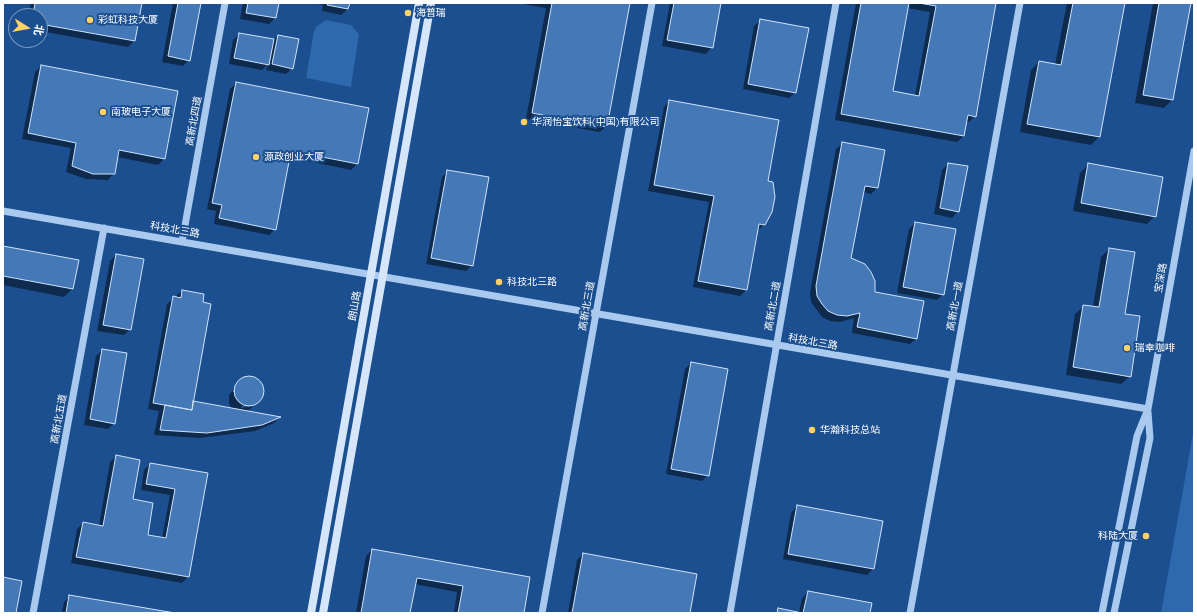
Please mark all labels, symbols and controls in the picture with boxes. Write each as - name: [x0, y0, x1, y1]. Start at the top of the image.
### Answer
- place label: 海普瑞: [416, 7, 446, 19]
- north arrow: [8, 8, 48, 48]
- marker: 海普瑞: [403, 8, 413, 18]
- place label: 彩虹科技大厦: [98, 14, 158, 26]
- marker: 彩虹科技大厦: [85, 15, 95, 25]
- text: 北: [31, 23, 47, 37]
- street label: 高新北四道: [184, 95, 204, 147]
- place label: 南玻电子大厦: [111, 106, 171, 118]
- marker: 南玻电子大厦: [98, 107, 108, 117]
- place label: 华润怡宝饮料(中国)有限公司: [532, 116, 659, 128]
- marker: 华润怡宝饮料(中国)有限公司: [519, 117, 529, 127]
- place label: 源政创业大厦: [264, 151, 324, 163]
- marker: 源政创业大厦: [251, 152, 261, 162]
- street label: 科技北三路: [149, 220, 201, 240]
- street label: 宝深路: [1152, 262, 1170, 294]
- place label: 科技北三路: [507, 276, 557, 288]
- marker: 科技北三路: [494, 277, 504, 287]
- street label: 高新北三道: [577, 280, 597, 332]
- street label: 高新北二道: [763, 280, 783, 332]
- street label: 高新北一道: [945, 280, 965, 332]
- street label: 朗山路: [346, 290, 364, 322]
- street label: 科技北三路: [787, 332, 839, 352]
- place label: 瑞幸咖啡: [1135, 342, 1175, 354]
- marker: 瑞幸咖啡: [1122, 343, 1132, 353]
- street label: 高新北五道: [49, 393, 69, 445]
- place label: 华瀚科技总站: [820, 424, 880, 436]
- marker: 华瀚科技总站: [807, 425, 817, 435]
- place label: 科陆大厦: [1098, 530, 1138, 542]
- marker: 科陆大厦: [1141, 531, 1151, 541]

